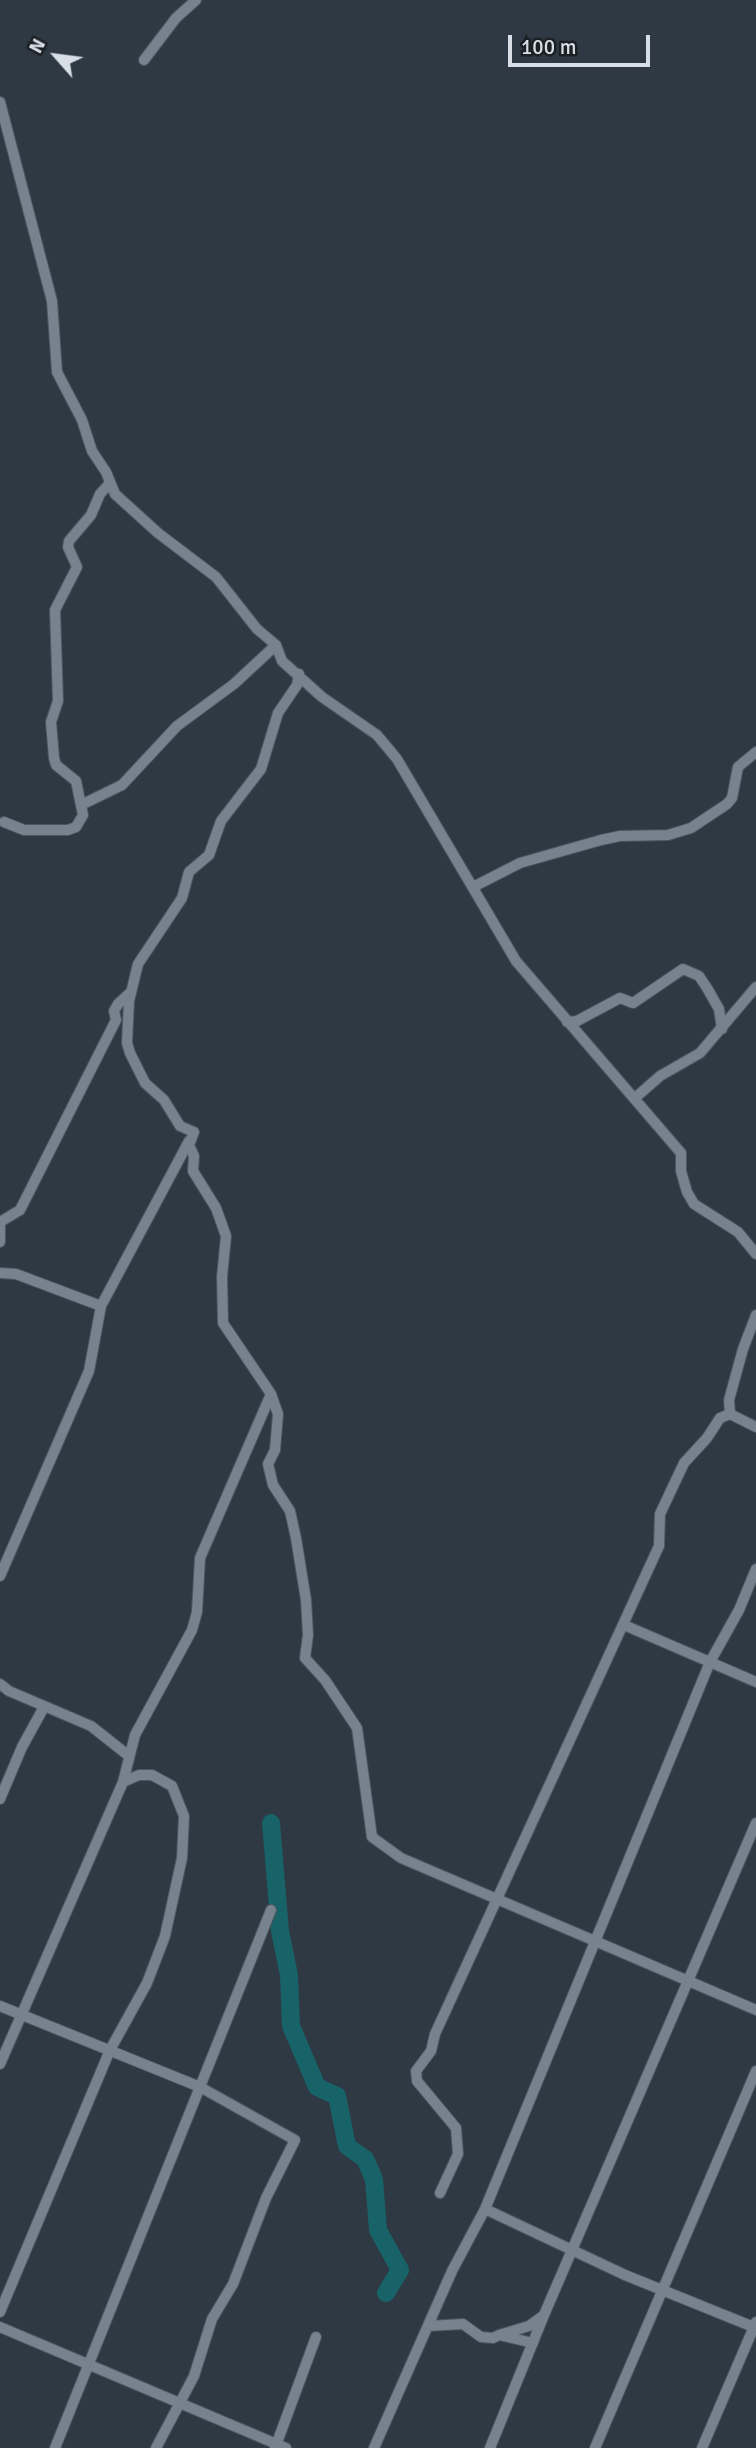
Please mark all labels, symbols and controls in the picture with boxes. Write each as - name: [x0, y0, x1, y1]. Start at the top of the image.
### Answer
- north arrow: [21, 21, 91, 91]
- scale bar: [511, 21, 653, 65]
- text: 100 m: [521, 34, 576, 60]
- text: N: [24, 35, 51, 58]

